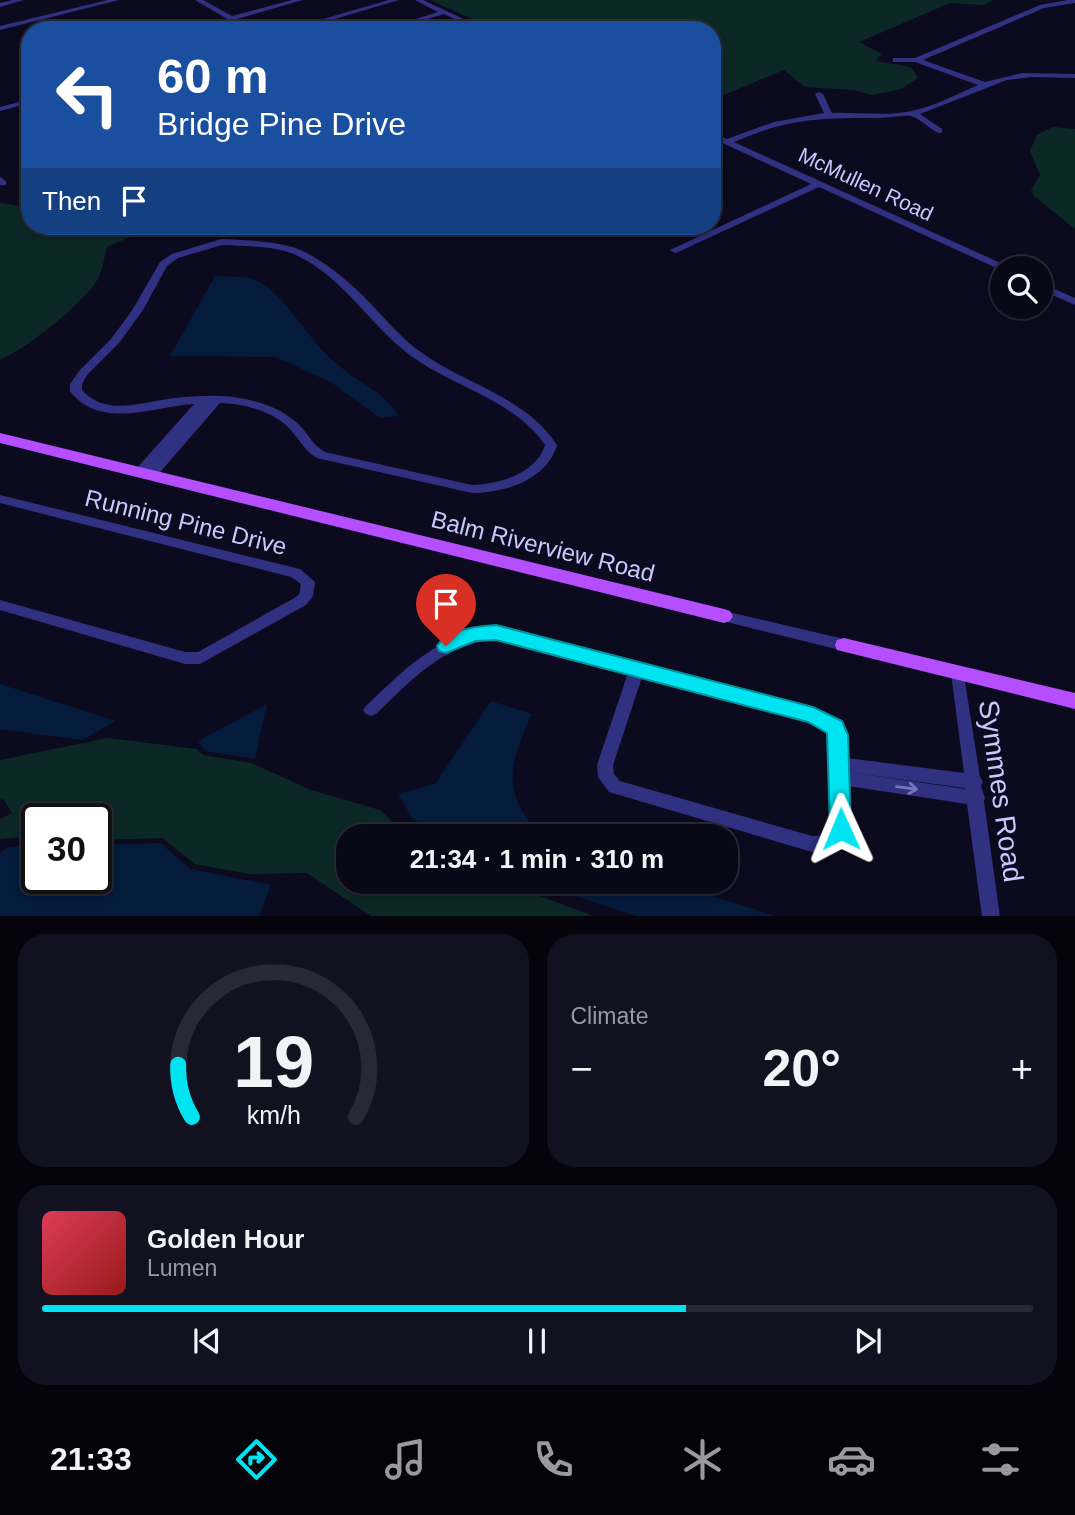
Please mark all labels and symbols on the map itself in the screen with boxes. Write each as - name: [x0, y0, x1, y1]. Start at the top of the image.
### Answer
- street label: McMullen Road: [795, 143, 937, 225]
- street label: Running Pine Drive: [82, 484, 290, 560]
- street label: Balm Riverview Road: [428, 505, 658, 587]
- pin: [416, 574, 476, 646]
- street label: Symmes Road: [973, 698, 1029, 884]
- one-way arrow: [895, 781, 918, 794]
- position arrow: [804, 792, 878, 866]
- speed limit sign: 30: [21, 803, 112, 894]

